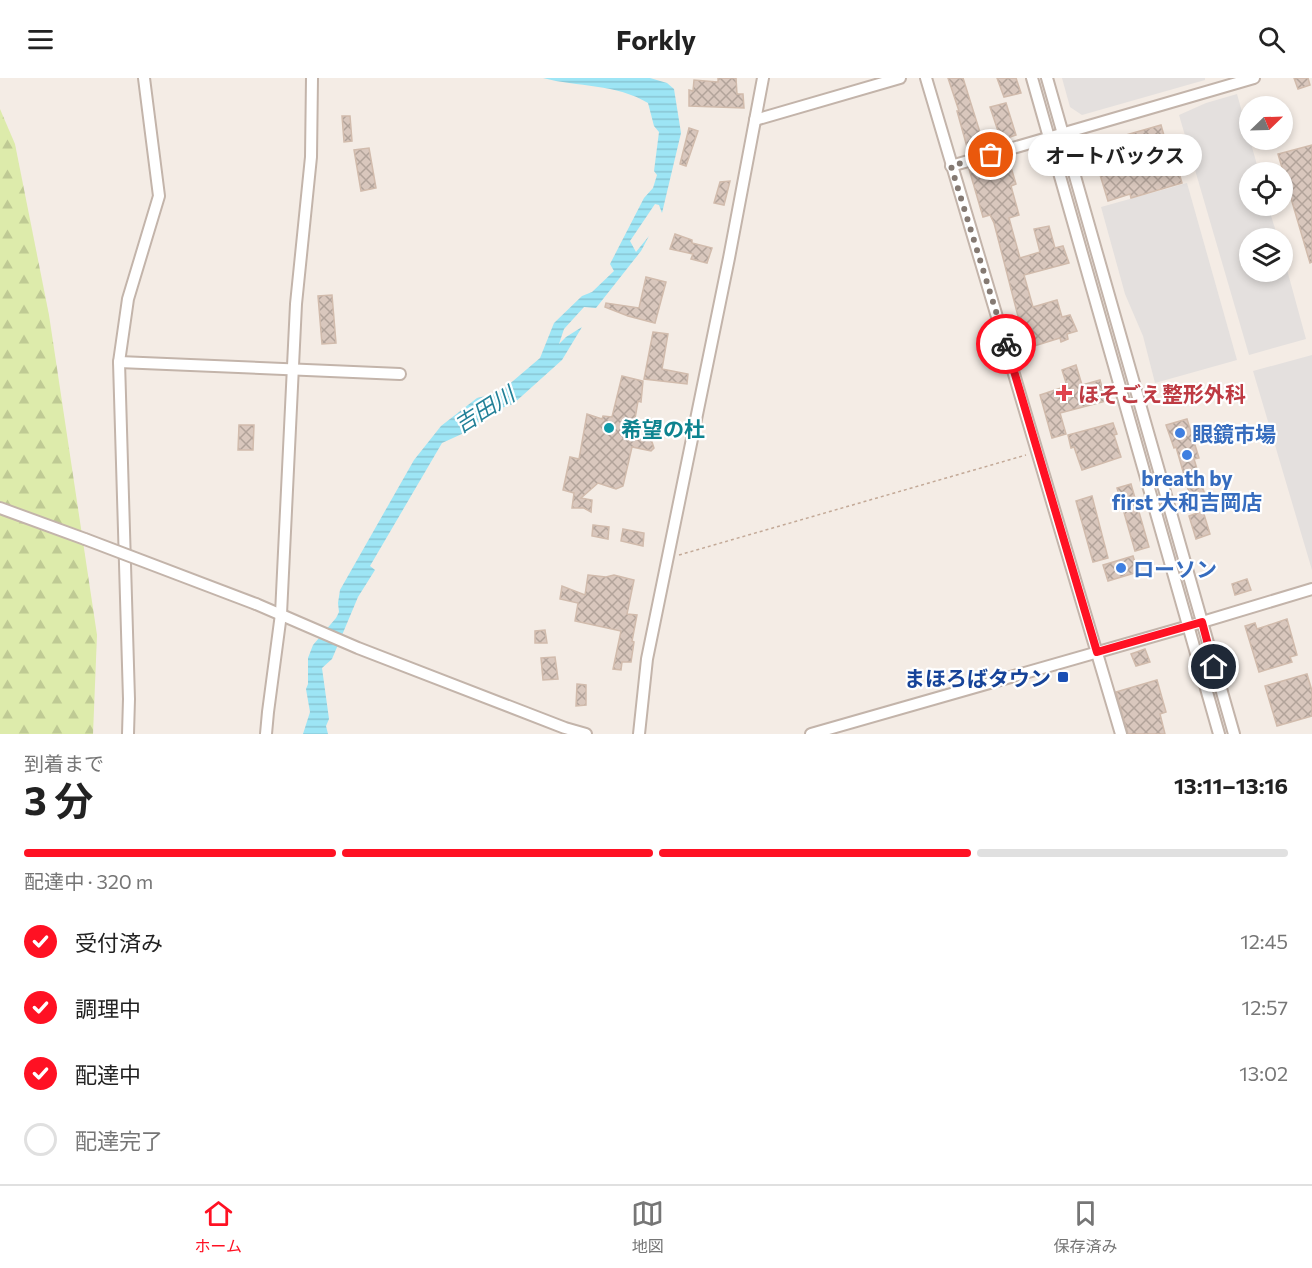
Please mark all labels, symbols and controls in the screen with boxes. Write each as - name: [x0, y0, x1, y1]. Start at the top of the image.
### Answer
- icon: menu: [24, 23, 57, 56]
- text: Forkly: [616, 23, 696, 56]
- icon: search: [1255, 23, 1288, 56]
- north arrow: [1239, 96, 1293, 150]
- map controls: [1239, 96, 1293, 282]
- pin: [965, 129, 1016, 180]
- callout: オートバックス: [1027, 134, 1201, 176]
- icon: bag: [974, 138, 1007, 171]
- text: オートバックス: [1045, 143, 1185, 167]
- button: locate: [1239, 162, 1293, 216]
- button: layers: [1239, 228, 1293, 282]
- courier: [976, 314, 1036, 374]
- icon: bike: [990, 328, 1023, 361]
- water label: 吉田川: [449, 379, 521, 438]
- place label: ほそごえ整形外科: [1078, 381, 1246, 406]
- marker: ほそごえ整形外科: [1055, 384, 1073, 402]
- place label: 希望の杜: [621, 416, 705, 441]
- marker: 希望の杜: [602, 421, 616, 435]
- place label: 眼鏡市場: [1192, 421, 1276, 446]
- marker: 眼鏡市場: [1173, 426, 1187, 440]
- marker: breath by first 大和吉岡店: [1180, 448, 1194, 462]
- place label: breath by first 大和吉岡店: [1112, 465, 1262, 514]
- place label: ローソン: [1133, 556, 1217, 581]
- marker: ローソン: [1114, 561, 1128, 575]
- pin: [1188, 641, 1239, 692]
- icon: home: [1197, 650, 1230, 683]
- place label: まほろばタウン: [904, 665, 1051, 690]
- marker: まほろばタウン: [1056, 670, 1070, 684]
- text: 到着まで: [24, 751, 104, 775]
- text: 13:11–13:16: [1174, 772, 1288, 799]
- text: 3 分: [24, 775, 93, 823]
- text: 配達中 · 320 m: [24, 869, 153, 893]
- icon: check: [24, 925, 57, 958]
- text: 受付済み: [75, 929, 163, 956]
- text: 12:45: [1240, 929, 1288, 953]
- icon: check: [24, 991, 57, 1024]
- text: 調理中: [75, 995, 141, 1022]
- text: 12:57: [1242, 995, 1288, 1019]
- icon: check: [24, 1057, 57, 1090]
- text: 配達中: [75, 1061, 141, 1088]
- text: 13:02: [1239, 1061, 1288, 1085]
- text: 配達完了: [75, 1127, 163, 1154]
- tab: ホーム: [195, 1197, 242, 1257]
- tab: 地図: [631, 1197, 664, 1257]
- tab: 保存済み: [1053, 1197, 1117, 1257]

